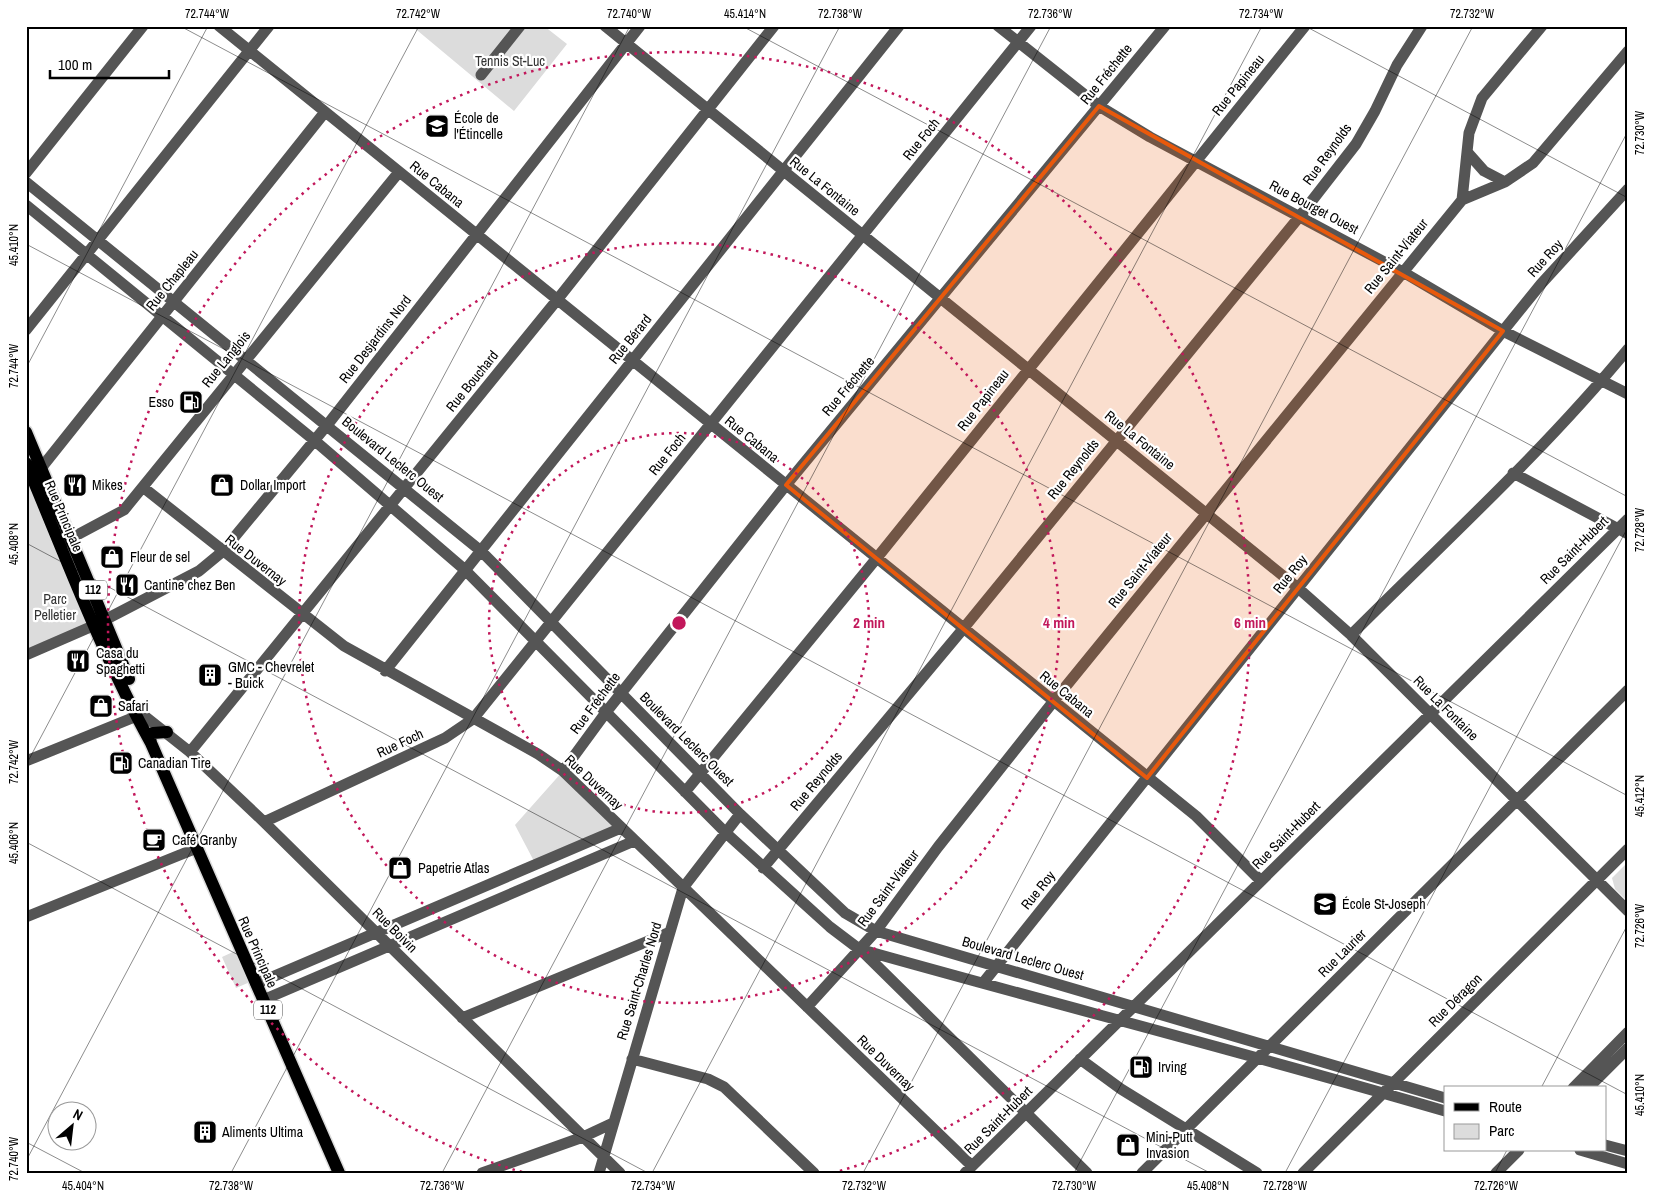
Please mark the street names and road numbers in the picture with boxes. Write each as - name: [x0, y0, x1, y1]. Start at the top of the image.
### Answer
- street label: Rue Fréchette: [1076, 40, 1136, 108]
- street label: Rue Papineau: [1208, 51, 1268, 119]
- street label: Rue Foch: [899, 114, 943, 164]
- street label: Rue Reynolds: [1299, 119, 1356, 188]
- street label: Rue La Fontaine: [786, 152, 864, 220]
- street label: Rue Cabana: [406, 157, 468, 212]
- street label: Rue Bourget Ouest: [1266, 176, 1362, 238]
- street label: Rue Saint-Viateur: [1360, 215, 1432, 297]
- street label: Rue Roy: [1523, 235, 1567, 281]
- street label: Rue Chapleau: [142, 246, 202, 314]
- street label: Rue Desjardins Nord: [335, 291, 415, 387]
- street label: Rue Bérard: [605, 311, 655, 367]
- street label: Rue Langlois: [198, 327, 254, 391]
- street label: Rue Bouchard: [442, 347, 502, 415]
- street label: Rue Fréchette: [818, 352, 878, 420]
- street label: Rue Papineau: [953, 366, 1013, 434]
- street label: Rue La Fontaine: [1101, 406, 1179, 474]
- street label: Boulevard Leclerc Ouest: [338, 412, 448, 506]
- street label: Rue Cabana: [721, 412, 783, 467]
- street label: Rue Foch: [645, 429, 689, 479]
- street label: Rue Reynolds: [1043, 435, 1103, 503]
- street label: Rue Principale: [41, 478, 87, 554]
- street label: Rue Saint-Hubert: [1536, 512, 1612, 588]
- street label: Rue Saint-Viateur: [1104, 529, 1176, 611]
- street label: Rue Duvernay: [222, 530, 291, 590]
- street label: Rue Roy: [1269, 551, 1311, 597]
- road number: 112: [79, 580, 107, 600]
- street label: Rue Cabana: [1036, 667, 1098, 722]
- street label: Rue Fréchette: [566, 669, 624, 737]
- street label: Rue La Fontaine: [1410, 672, 1482, 744]
- street label: Boulevard Leclerc Ouest: [636, 688, 738, 790]
- street label: Rue Foch: [374, 724, 426, 762]
- street label: Rue Reynolds: [786, 747, 846, 814]
- street label: Rue Duvernay: [561, 750, 627, 814]
- street label: Rue Saint-Hubert: [1248, 797, 1324, 873]
- street label: Rue Saint-Viateur: [853, 846, 923, 930]
- street label: Rue Roy: [1017, 867, 1059, 913]
- street label: Rue Boivin: [369, 904, 421, 956]
- street label: Rue Principale: [234, 914, 282, 990]
- street label: Rue Saint-Charles Nord: [612, 920, 666, 1042]
- street label: Rue Laurier: [1314, 925, 1370, 981]
- street label: Boulevard Leclerc Ouest: [960, 932, 1086, 984]
- street label: Rue Déragon: [1424, 969, 1486, 1031]
- road number: 112: [254, 1000, 282, 1020]
- street label: Rue Duvernay: [853, 1031, 919, 1095]
- street label: Rue Saint-Hubert: [960, 1082, 1036, 1158]

